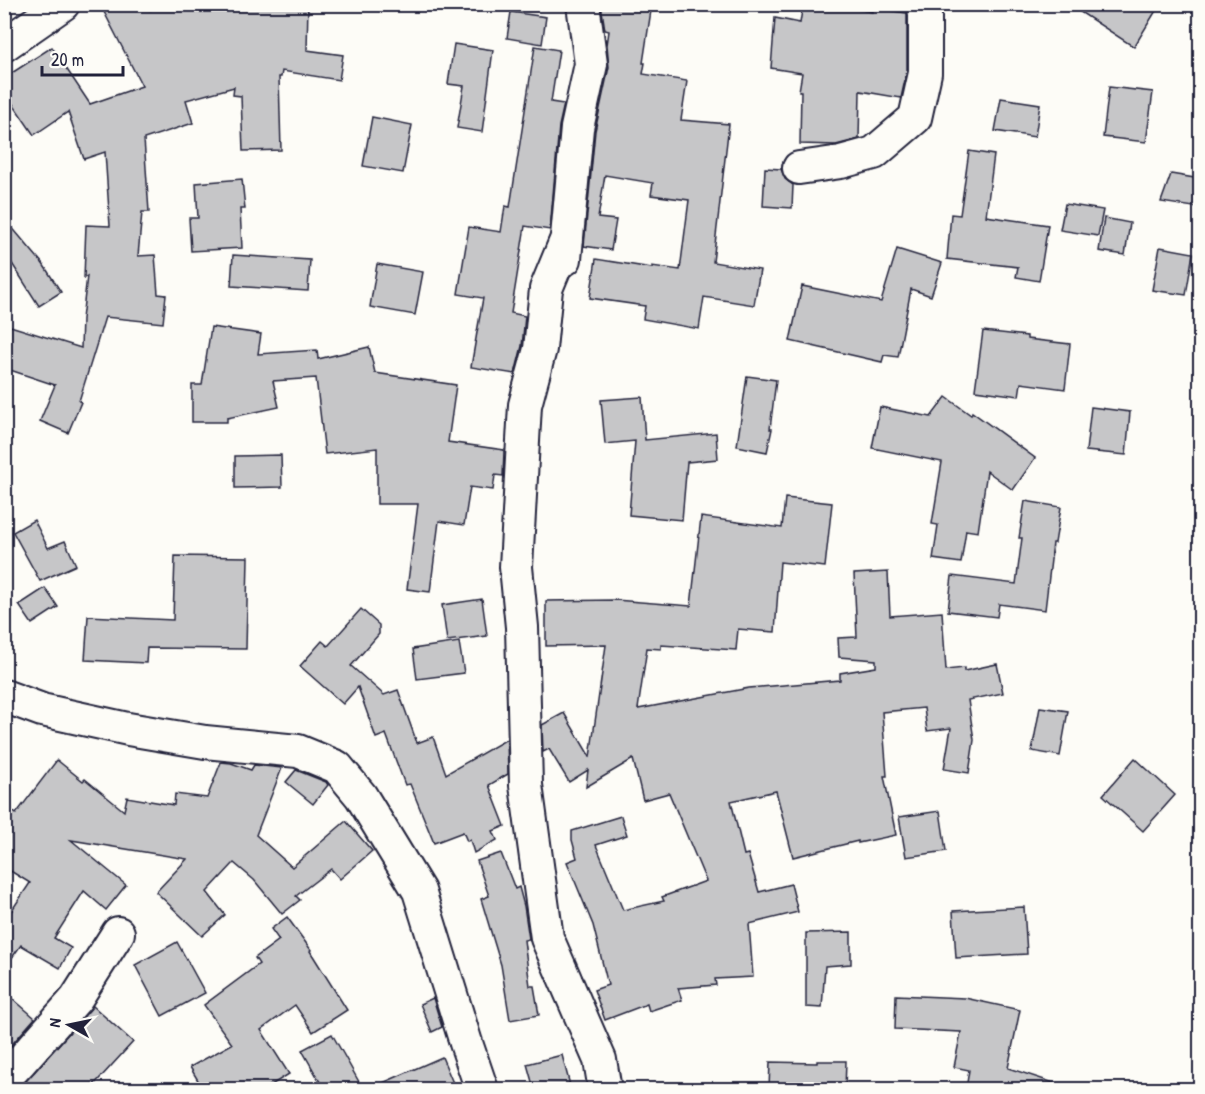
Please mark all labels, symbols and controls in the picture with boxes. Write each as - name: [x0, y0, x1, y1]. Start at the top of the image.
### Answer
- scale bar: [42, 39, 123, 77]
- text: 20 m: [51, 47, 84, 72]
- north arrow: [39, 995, 99, 1055]
- text: N: [43, 1016, 66, 1029]

